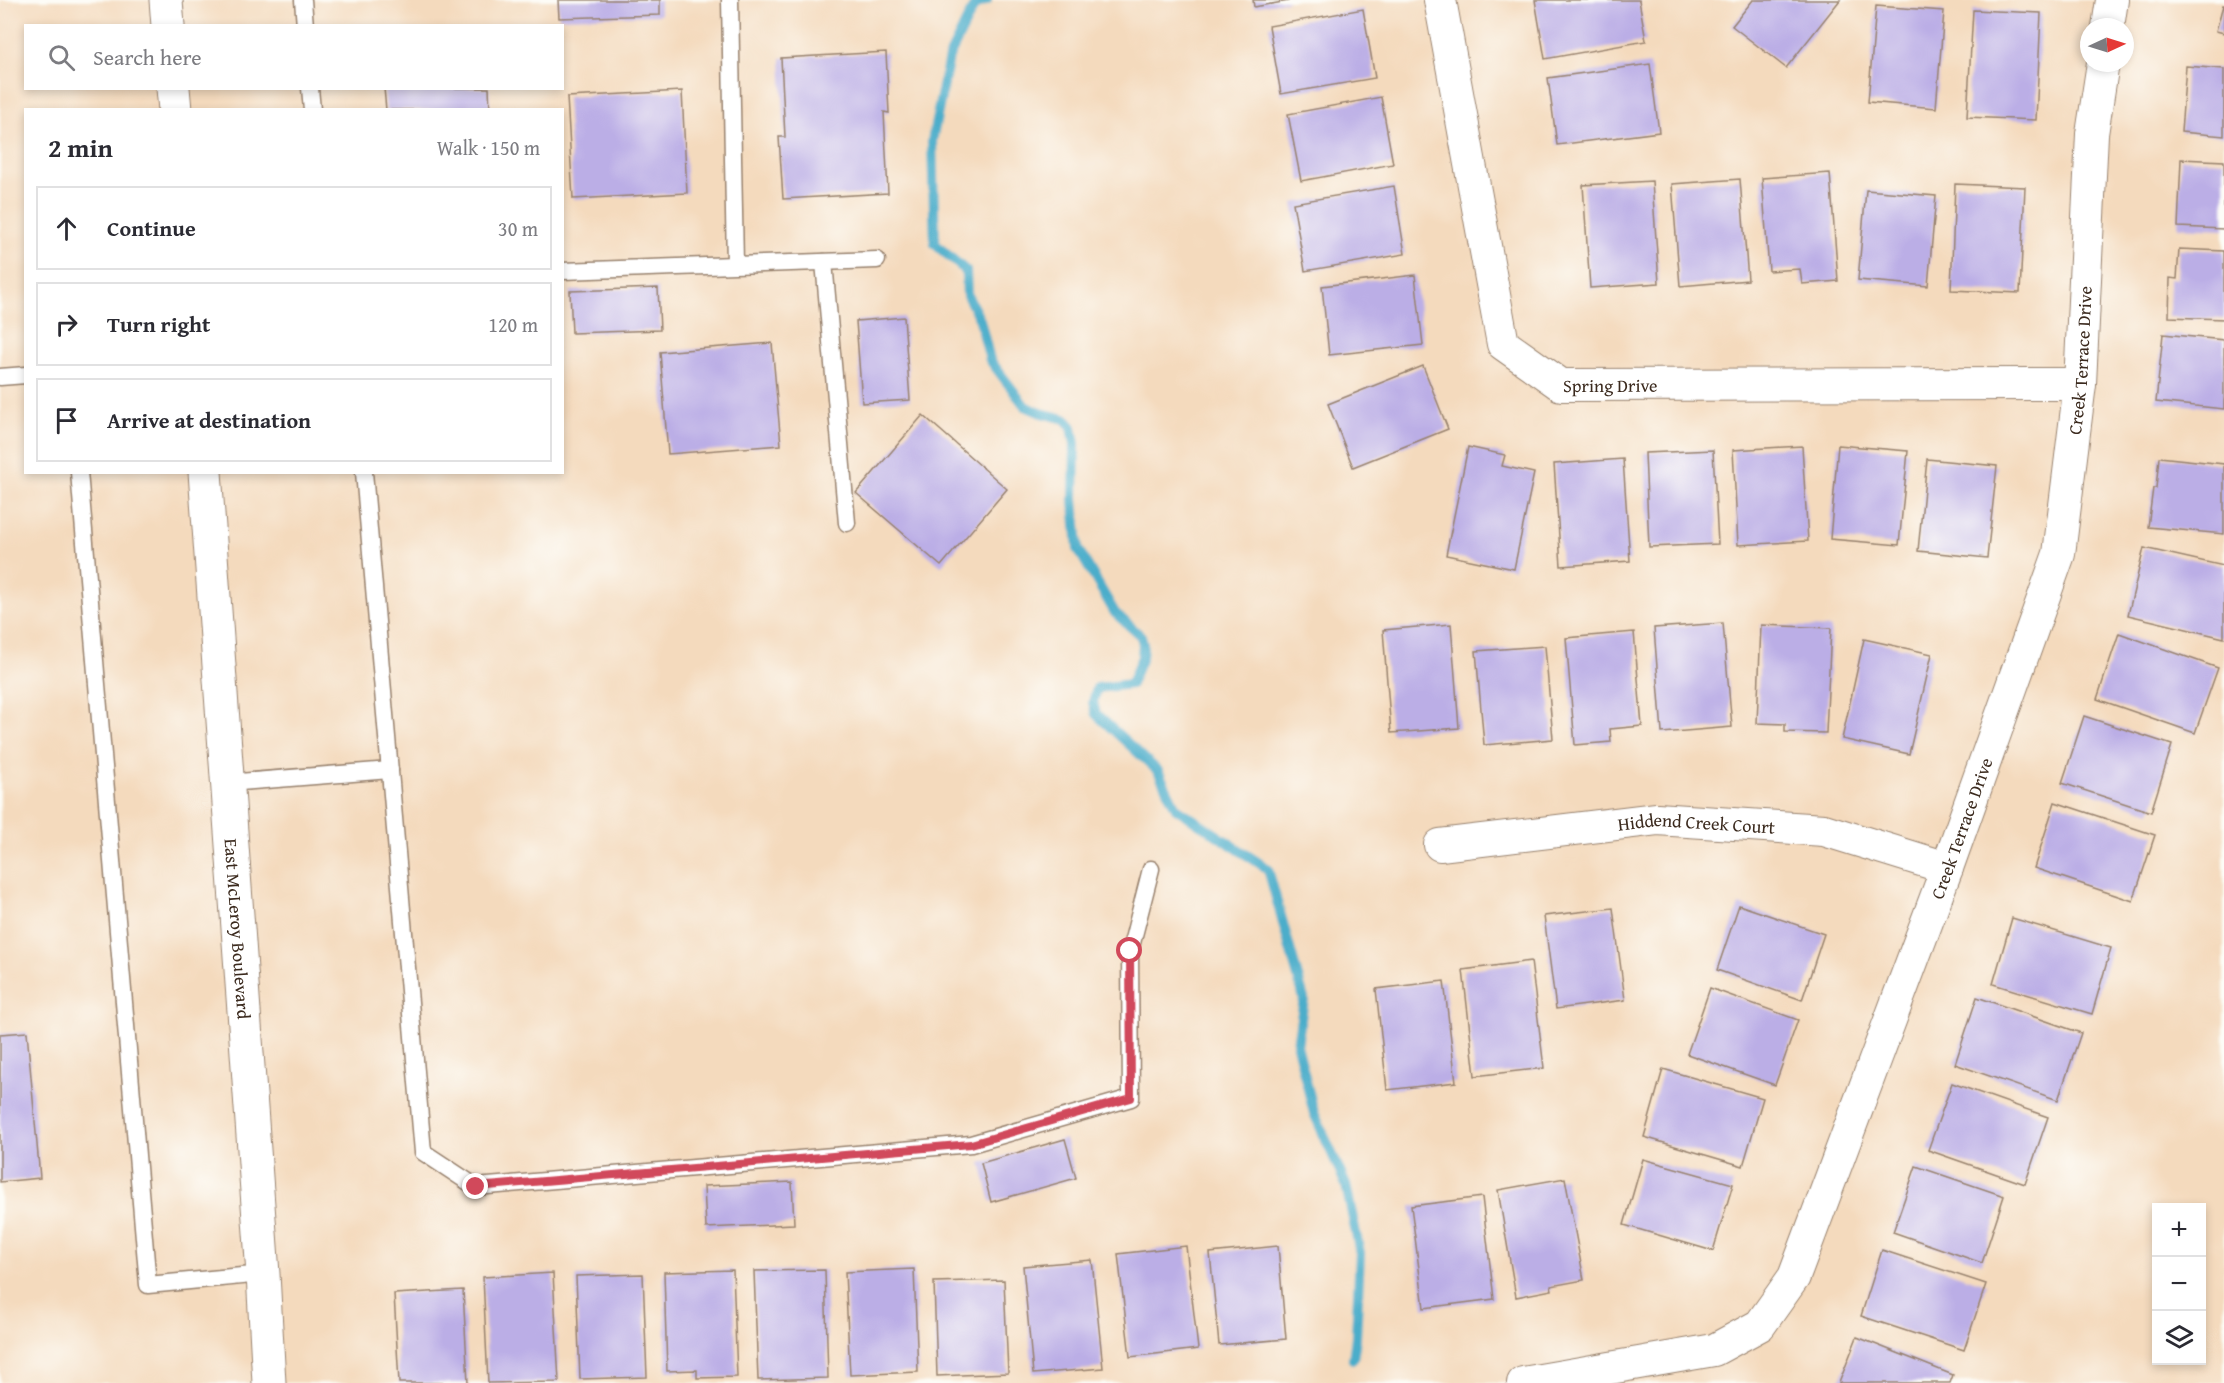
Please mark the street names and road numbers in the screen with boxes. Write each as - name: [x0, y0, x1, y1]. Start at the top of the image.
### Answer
- street label: Creek Terrace Drive: [2060, 285, 2098, 436]
- street label: Spring Drive: [1563, 371, 1658, 398]
- street label: Creek Terrace Drive: [1923, 754, 1999, 903]
- street label: Hiddend Creek Court: [1616, 805, 1777, 840]
- street label: East McLeroy Boulevard: [218, 838, 258, 1020]

